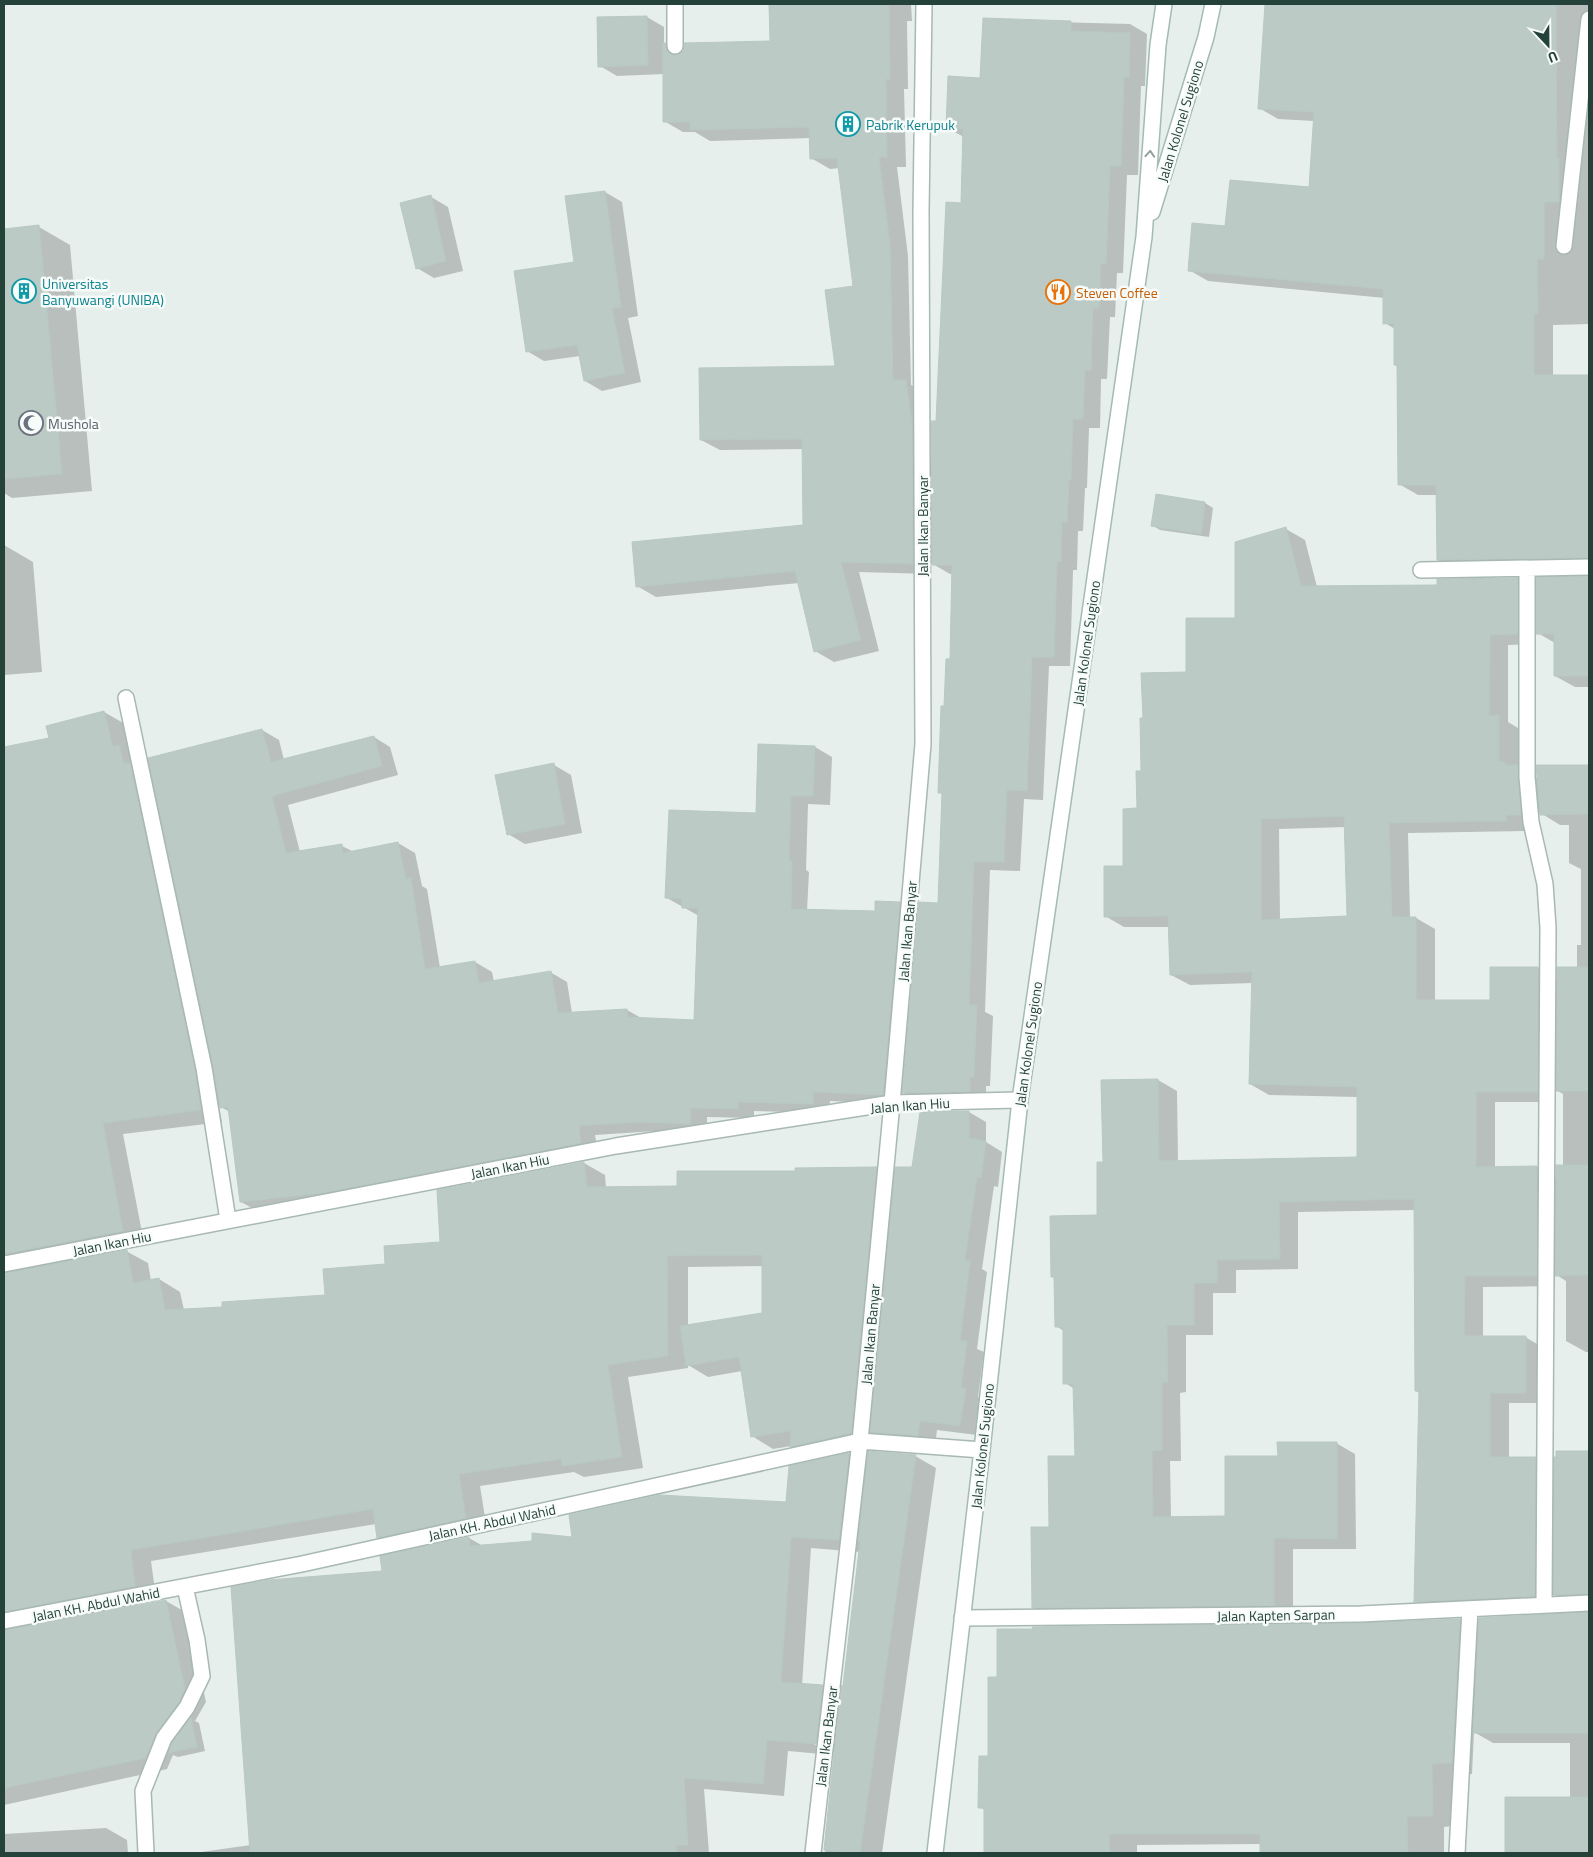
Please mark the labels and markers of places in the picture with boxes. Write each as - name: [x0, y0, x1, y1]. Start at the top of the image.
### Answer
- building icon: Pabrik Kerupuk: [835, 111, 861, 137]
- place label: Pabrik Kerupuk: [866, 114, 955, 135]
- place label: Universitas Banyuwangi (UNIBA): [42, 273, 164, 310]
- building icon: Universitas Banyuwangi (UNIBA): [11, 278, 37, 304]
- restaurant icon: Steven Coffee: [1045, 279, 1071, 305]
- place label: Steven Coffee: [1076, 282, 1158, 303]
- mosque icon: Mushola: [18, 410, 44, 436]
- place label: Mushola: [48, 413, 99, 434]

